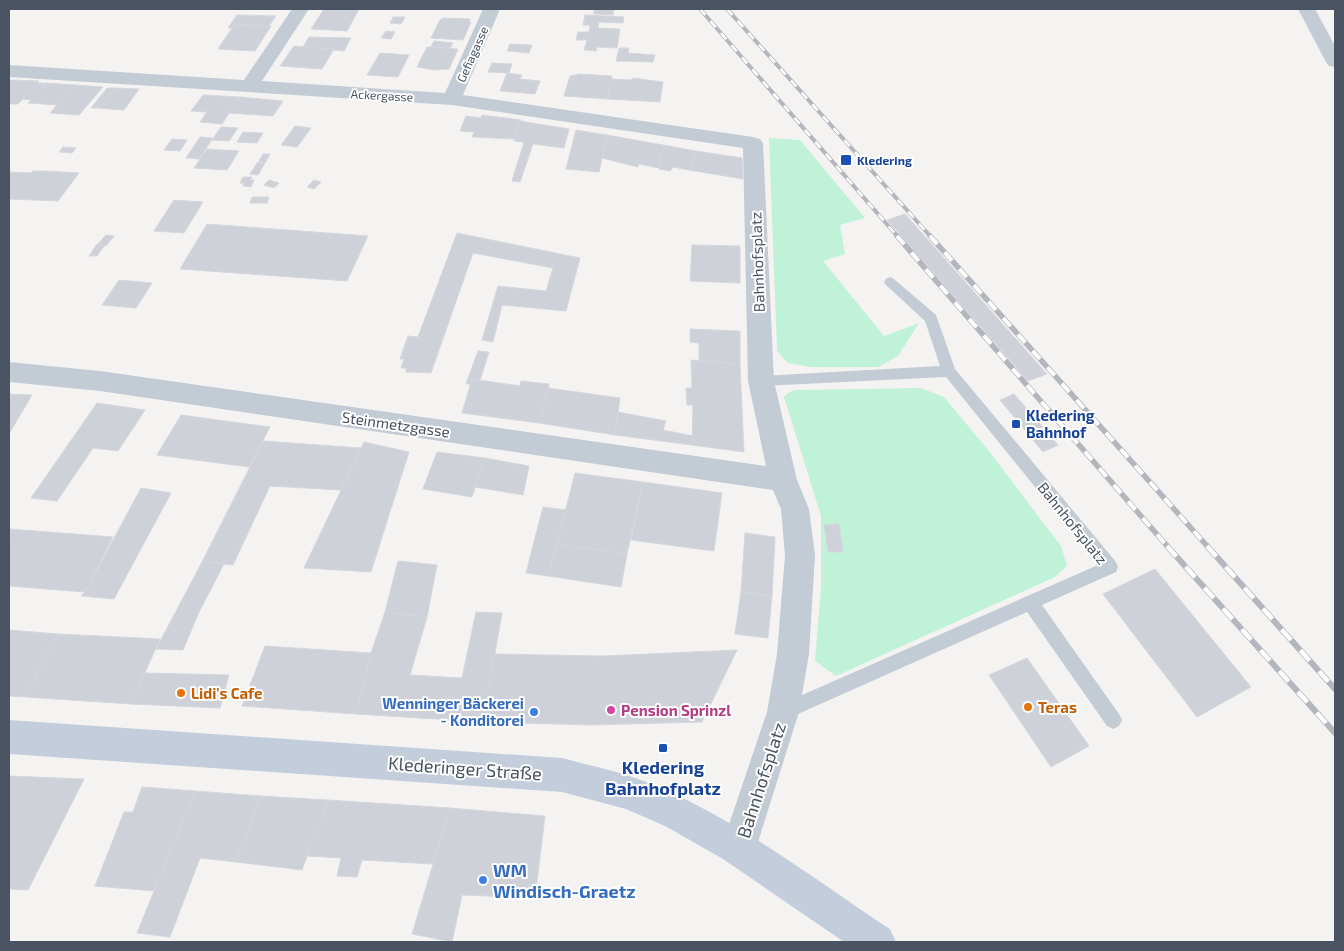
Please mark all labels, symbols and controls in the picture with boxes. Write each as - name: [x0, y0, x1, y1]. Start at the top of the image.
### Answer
- street label: Gefiagasse: [453, 24, 491, 84]
- street label: Ackergasse: [351, 86, 413, 104]
- marker: Kledering: [839, 153, 853, 167]
- place label: Kledering: [857, 153, 912, 167]
- street label: Bahnhofsplatz: [746, 212, 768, 312]
- place label: Kledering Bahnhof: [1026, 406, 1095, 441]
- street label: Steinmetzgasse: [341, 408, 451, 440]
- marker: Kledering Bahnhof: [1010, 418, 1022, 430]
- street label: Bahnhofsplatz: [1034, 478, 1112, 568]
- place label: Lidi's Cafe: [191, 684, 262, 702]
- marker: Lidi's Cafe: [175, 687, 187, 699]
- place label: Wenninger Bäckerei - Konditorei: [382, 694, 524, 729]
- place label: Teras: [1038, 698, 1077, 716]
- place label: Pension Sprinzl: [621, 701, 731, 719]
- marker: Teras: [1022, 701, 1034, 713]
- marker: Pension Sprinzl: [605, 704, 617, 716]
- marker: Wenninger Bäckerei - Konditorei: [528, 706, 540, 718]
- street label: Bahnhofsplatz: [732, 719, 790, 841]
- marker: Kledering Bahnhofplatz: [657, 742, 669, 754]
- street label: Klederinger Straße: [387, 752, 543, 784]
- place label: Kledering Bahnhofplatz: [605, 756, 721, 799]
- place label: WM Windisch-Graetz: [493, 859, 636, 902]
- marker: WM Windisch-Graetz: [477, 874, 489, 886]

